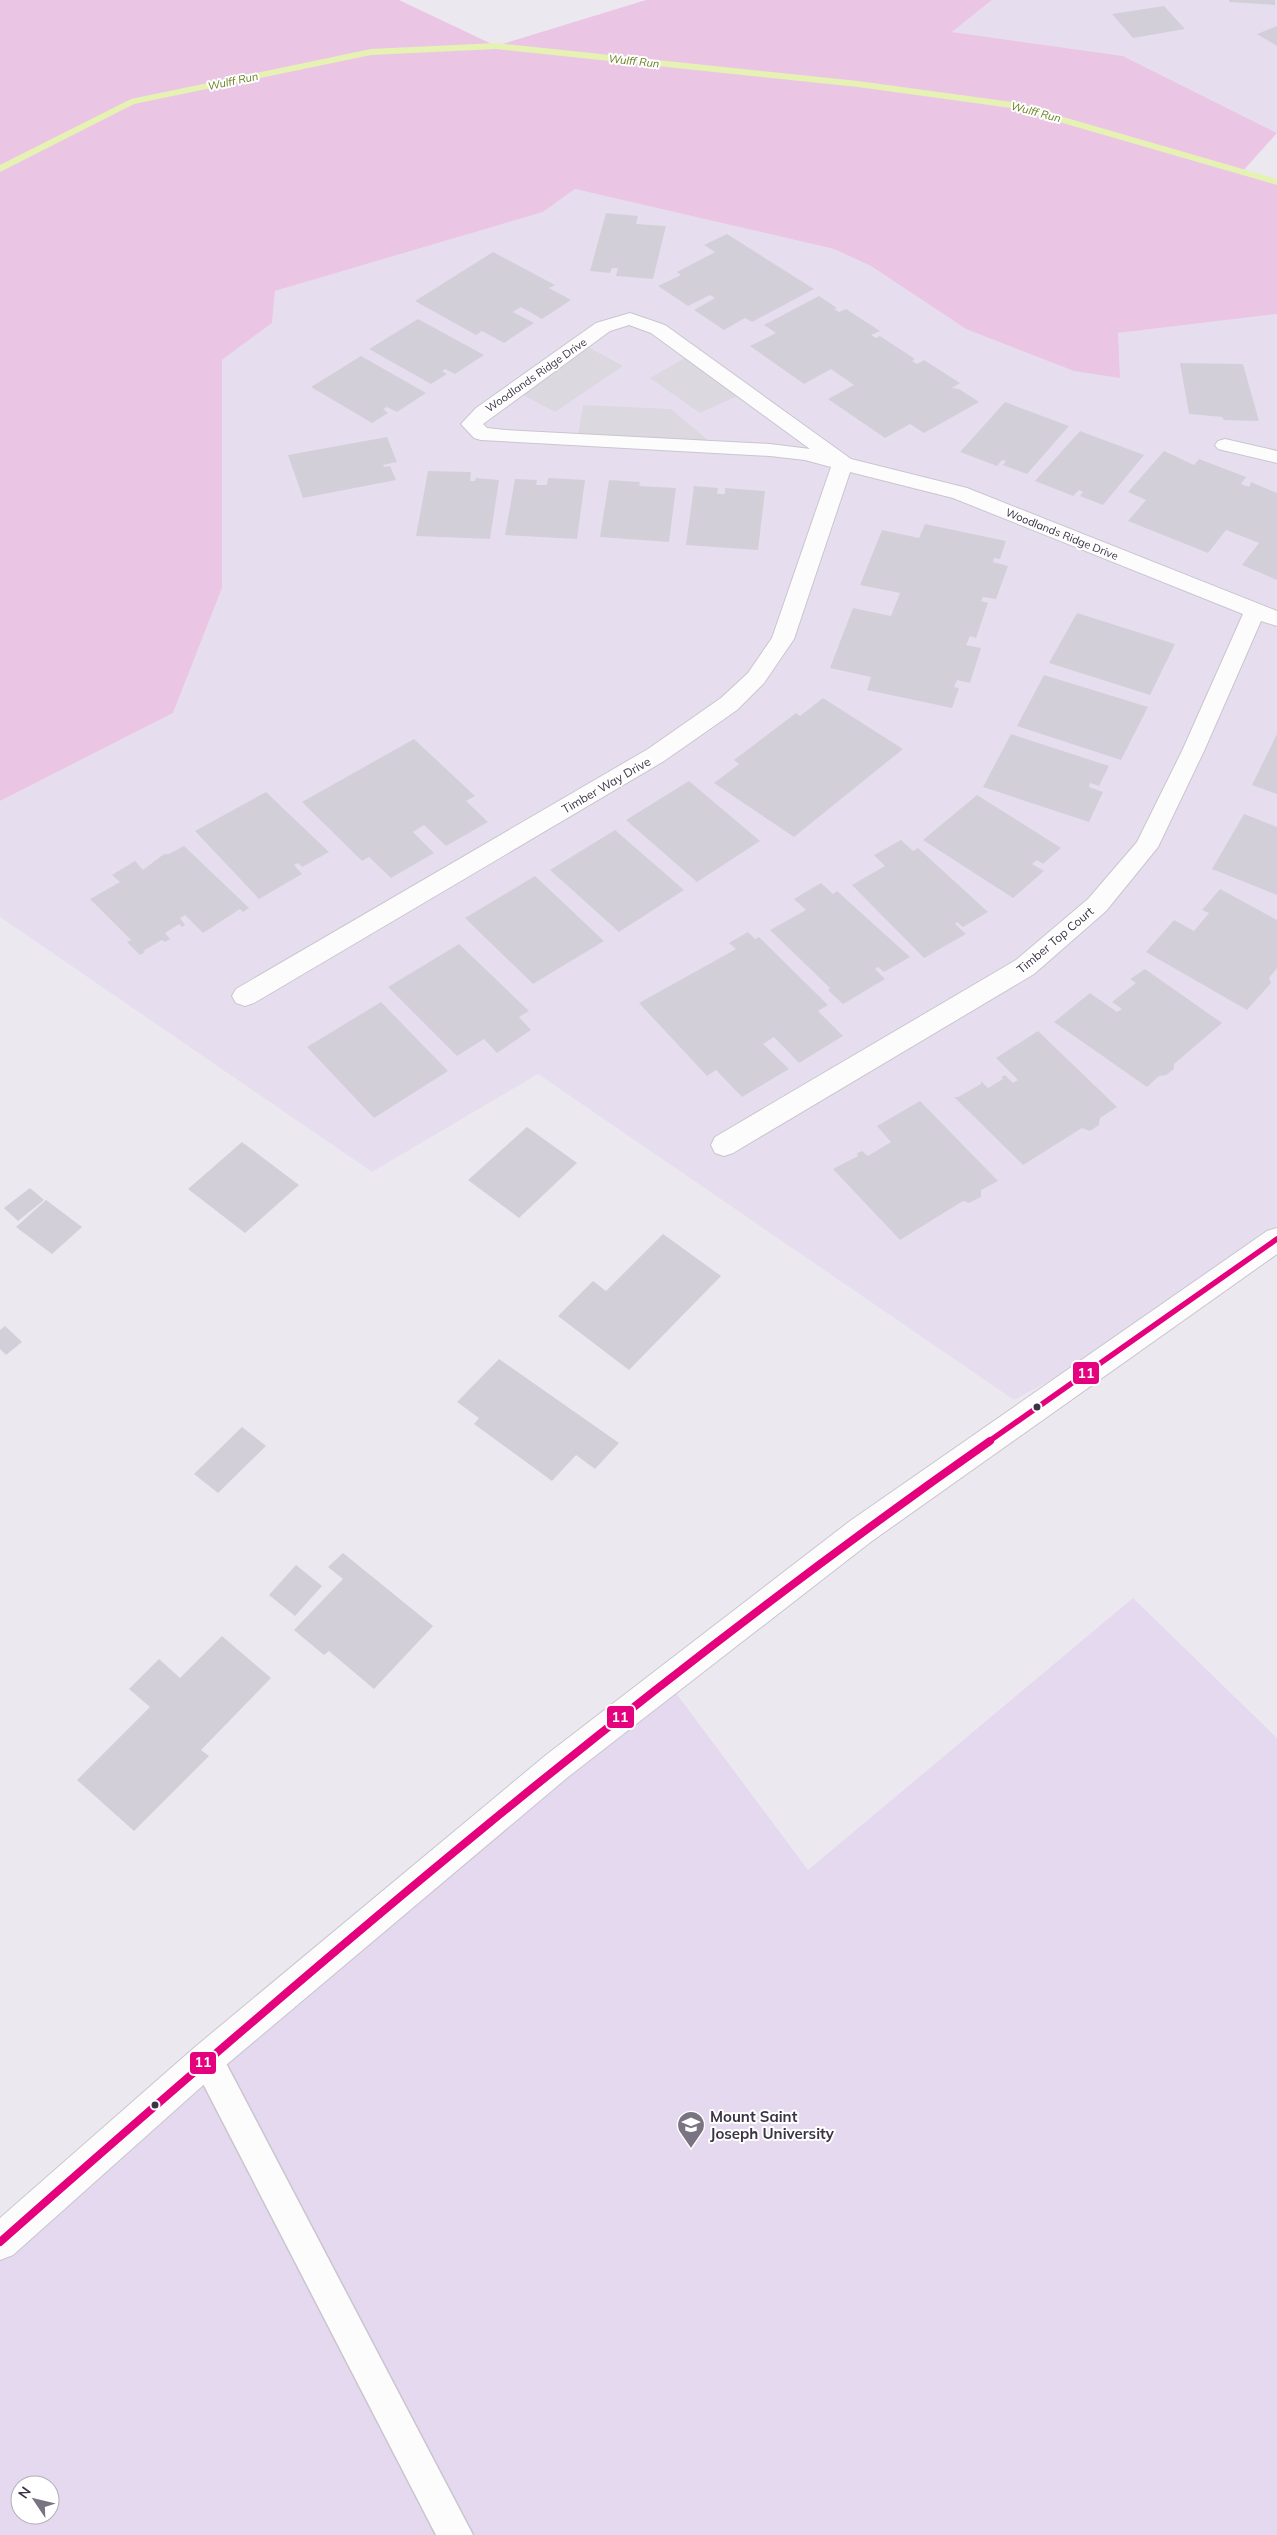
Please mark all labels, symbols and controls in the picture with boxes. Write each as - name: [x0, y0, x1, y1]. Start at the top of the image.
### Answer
- water label: Wulff Run: [608, 51, 660, 71]
- water label: Wulff Run: [207, 69, 259, 93]
- water label: Wulff Run: [1009, 99, 1063, 125]
- street label: Woodlands Ridge Drive: [483, 335, 589, 415]
- street label: Woodlands Ridge Drive: [1004, 505, 1120, 563]
- street label: Timber Way Drive: [559, 753, 653, 817]
- street label: Timber Top Court: [1013, 903, 1097, 977]
- line badge: 11: [1072, 1361, 1100, 1385]
- text: 11: [1078, 1364, 1094, 1382]
- unlabelled marker: [1032, 1402, 1042, 1412]
- line badge: 11: [606, 1705, 635, 1729]
- text: 11: [612, 1708, 628, 1726]
- line badge: 11: [189, 2051, 217, 2075]
- text: 11: [195, 2053, 211, 2071]
- unlabelled marker: [150, 2100, 160, 2110]
- place label: Mount Saint Joseph University: [710, 2107, 835, 2143]
- school or university icon: Mount Saint Joseph University: [676, 2110, 706, 2149]
- north arrow: [10, 2475, 60, 2525]
- text: N: [14, 2483, 35, 2502]

